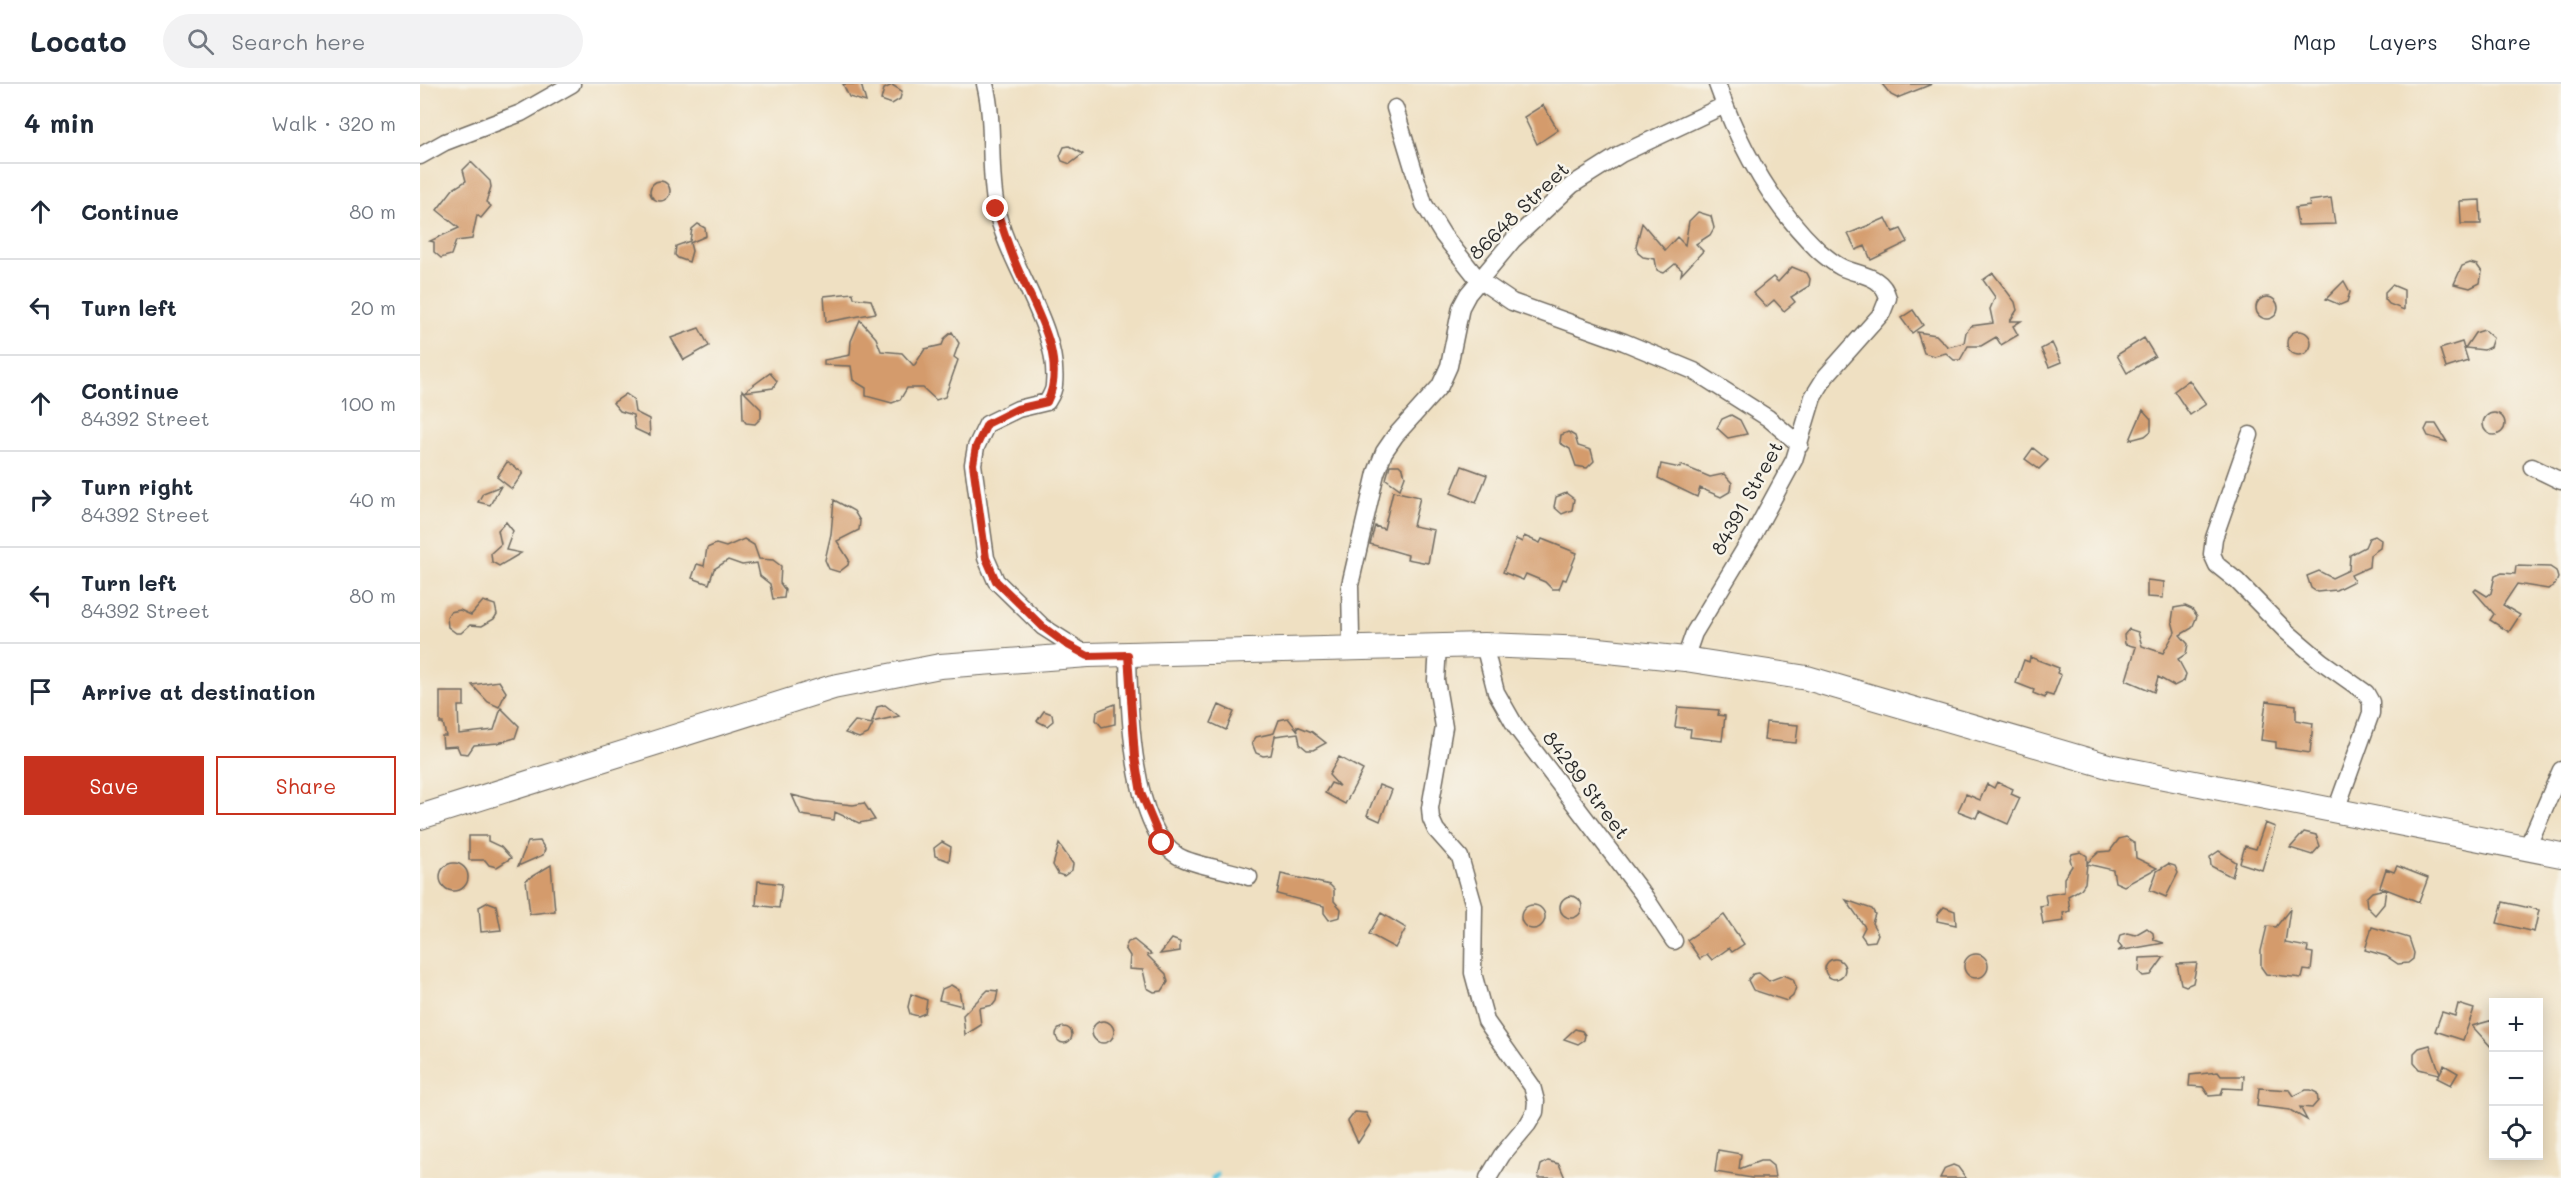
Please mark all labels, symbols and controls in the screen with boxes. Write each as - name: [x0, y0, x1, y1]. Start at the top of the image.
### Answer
- search box: [163, 14, 583, 68]
- text: Locato: [30, 23, 127, 59]
- icon: search: [184, 25, 217, 58]
- text: Search here: [232, 27, 365, 56]
- text: Map: [2293, 28, 2336, 55]
- text: Layers: [2369, 28, 2438, 55]
- text: Share: [2471, 28, 2531, 55]
- text: 4 min: [24, 106, 94, 140]
- text: Walk · 320 m: [271, 110, 396, 136]
- street label: 86648 Street: [1462, 156, 1574, 265]
- icon: ahead: [24, 195, 57, 228]
- route end: [982, 195, 1008, 221]
- text: Continue: [81, 197, 179, 226]
- text: 80 m: [349, 198, 396, 224]
- icon: left: [24, 291, 57, 324]
- text: Turn left: [81, 293, 177, 322]
- text: 20 m: [350, 294, 396, 320]
- text: Continue: [81, 376, 179, 405]
- icon: ahead: [24, 387, 57, 420]
- text: 100 m: [340, 390, 396, 416]
- text: 84392 Street: [81, 405, 210, 431]
- street label: 84391 Street: [1704, 436, 1788, 559]
- text: Turn right: [81, 472, 193, 501]
- icon: right: [24, 483, 57, 516]
- text: 40 m: [350, 486, 396, 512]
- text: 84392 Street: [81, 501, 210, 527]
- text: Turn left: [81, 568, 177, 597]
- icon: left: [24, 579, 57, 612]
- text: 80 m: [349, 582, 396, 608]
- text: 84392 Street: [81, 597, 210, 623]
- icon: arrive: [24, 675, 57, 708]
- text: Arrive at destination: [81, 677, 316, 706]
- street label: 84289 Street: [1538, 725, 1636, 844]
- button: Save: [24, 756, 204, 815]
- button: Share: [216, 756, 396, 815]
- route start: [1148, 829, 1174, 855]
- map controls: [2489, 998, 2543, 1160]
- button: +: [2489, 998, 2543, 1052]
- button: −: [2489, 1052, 2543, 1106]
- button: locate: [2489, 1106, 2543, 1160]

